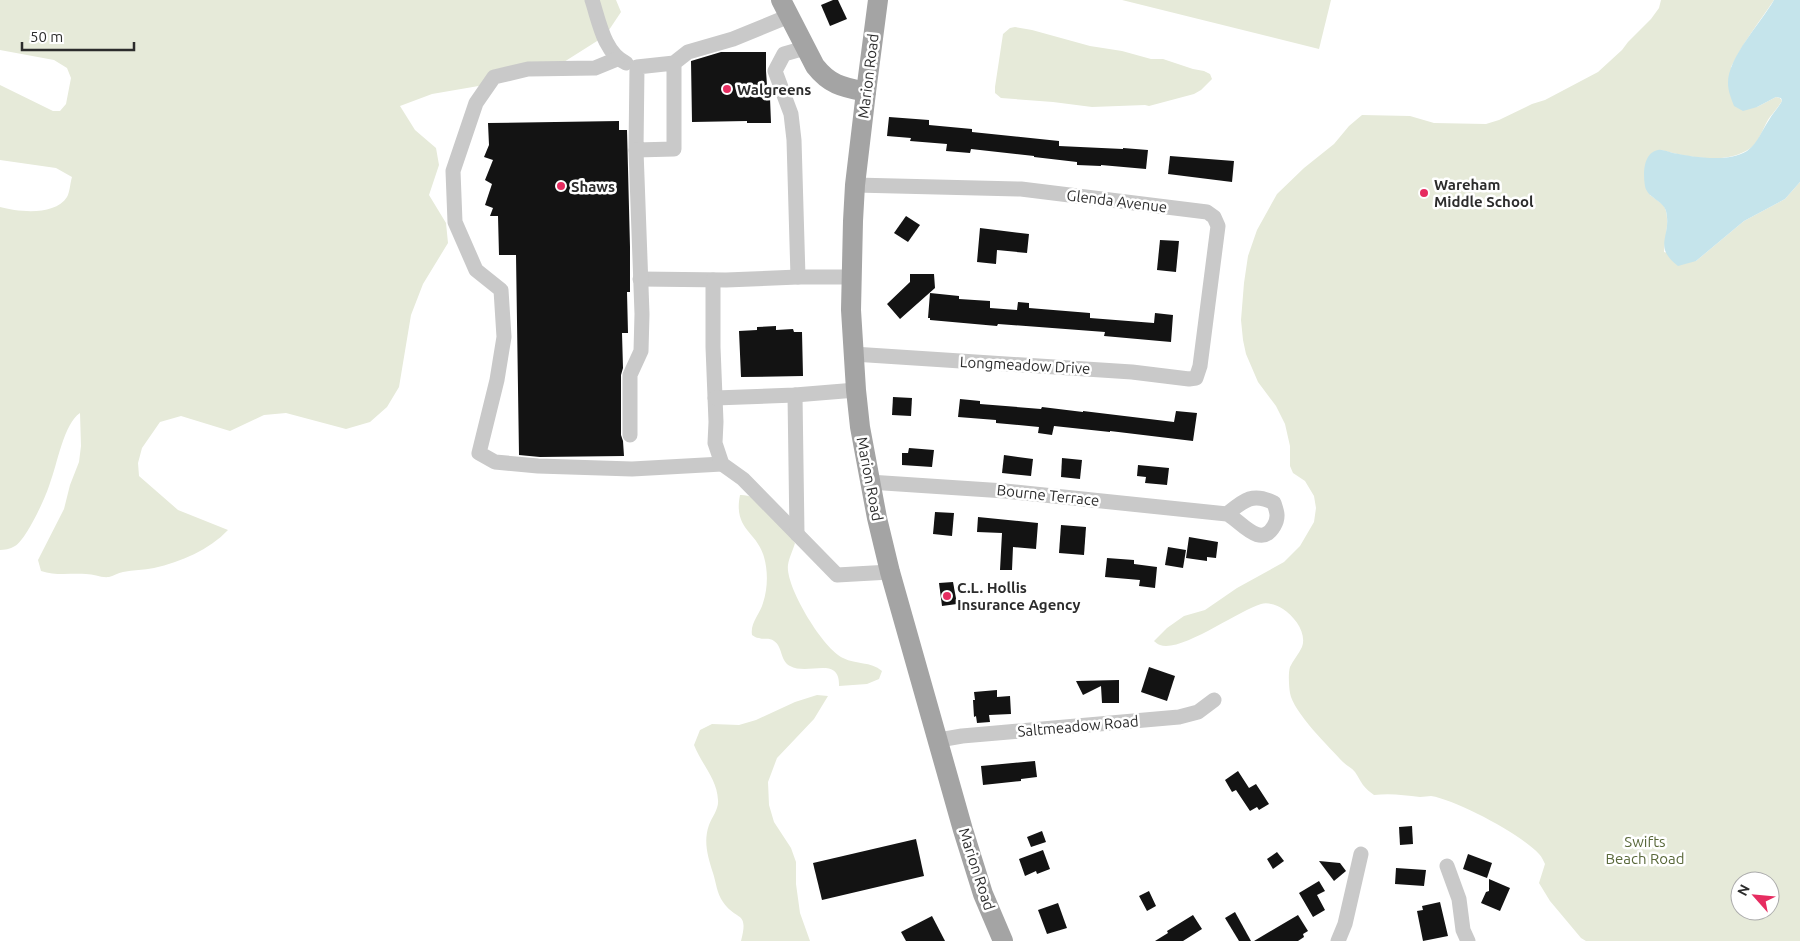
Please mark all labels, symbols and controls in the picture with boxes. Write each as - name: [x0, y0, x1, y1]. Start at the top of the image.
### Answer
- scale bar: [22, 20, 135, 52]
- text: 50 m: [30, 28, 63, 45]
- street label: Marion Road: [854, 33, 882, 119]
- place label: Walgreens: [737, 81, 811, 98]
- marker: Walgreens: [721, 83, 733, 95]
- place label: Wareham Middle School: [1434, 176, 1534, 210]
- place label: Shaws: [571, 178, 615, 195]
- marker: Shaws: [555, 180, 567, 192]
- street label: Glenda Avenue: [1066, 186, 1168, 216]
- marker: Wareham Middle School: [1418, 187, 1430, 199]
- street label: Longmeadow Drive: [959, 353, 1091, 377]
- street label: Marion Road: [854, 435, 886, 523]
- street label: Bourne Terrace: [996, 481, 1100, 509]
- place label: C.L. Hollis Insurance Agency: [957, 579, 1081, 613]
- marker: C.L. Hollis Insurance Agency: [941, 590, 953, 602]
- street label: Saltmeadow Road: [1017, 712, 1139, 740]
- street label: Marion Road: [956, 826, 998, 912]
- park label: Swifts Beach Road: [1605, 833, 1685, 867]
- north arrow: [1730, 871, 1780, 921]
- text: N: [1734, 882, 1753, 898]

